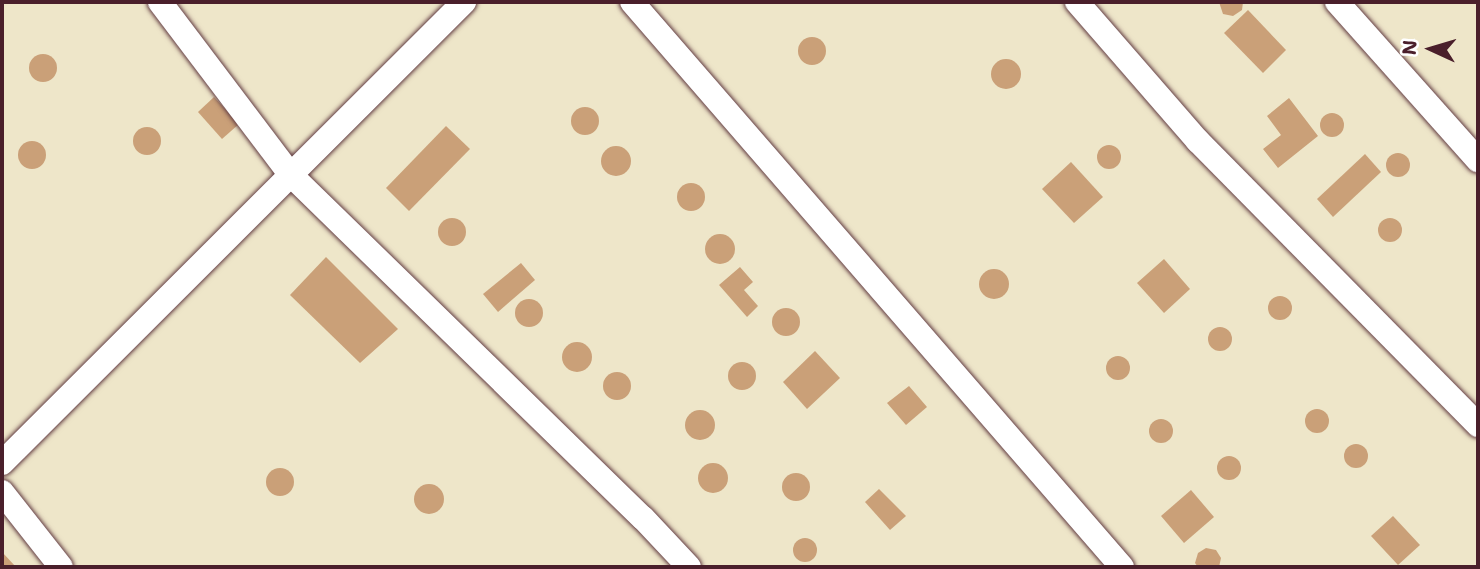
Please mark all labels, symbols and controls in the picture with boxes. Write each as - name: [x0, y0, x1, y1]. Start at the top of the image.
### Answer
- north arrow: [1396, 14, 1466, 84]
- text: N: [1397, 39, 1423, 56]

